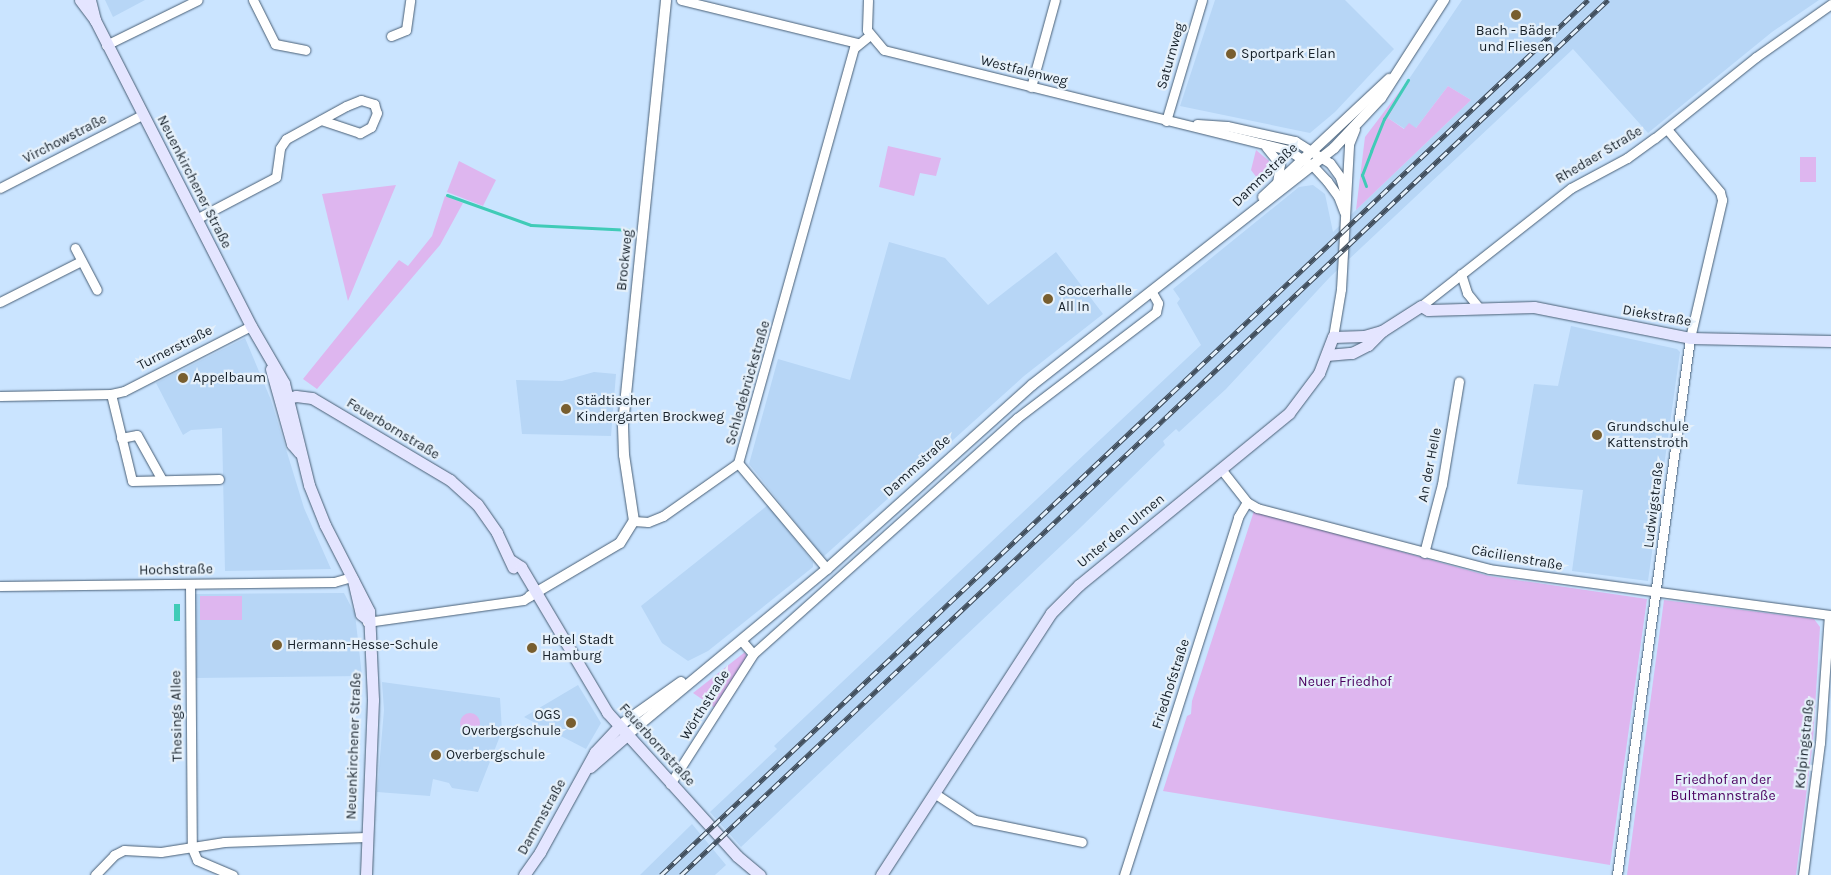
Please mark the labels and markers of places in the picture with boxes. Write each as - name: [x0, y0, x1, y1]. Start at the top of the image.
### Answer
- marker: Bach - Bäder und Fliesen: [1510, 9, 1522, 21]
- place label: Bach - Bäder und Fliesen: [1476, 23, 1556, 56]
- place label: Sportpark Elan: [1241, 46, 1336, 62]
- marker: Sportpark Elan: [1225, 48, 1237, 60]
- place label: Soccerhalle All In: [1058, 283, 1132, 316]
- marker: Soccerhalle All In: [1042, 293, 1054, 305]
- place label: Appelbaum: [193, 370, 266, 386]
- marker: Appelbaum: [177, 372, 189, 384]
- place label: Städtischer Kindergarten Brockweg: [576, 393, 724, 426]
- marker: Städtischer Kindergarten Brockweg: [560, 403, 572, 415]
- place label: Grundschule Kattenstroth: [1607, 419, 1689, 452]
- marker: Grundschule Kattenstroth: [1591, 429, 1603, 441]
- place label: Hotel Stadt Hamburg: [542, 632, 614, 664]
- place label: Hermann-Hesse-Schule: [287, 637, 438, 653]
- marker: Hermann-Hesse-Schule: [271, 639, 283, 651]
- marker: Hotel Stadt Hamburg: [526, 642, 538, 654]
- place label: OGS Overbergschule: [462, 707, 561, 740]
- marker: OGS Overbergschule: [565, 717, 577, 729]
- place label: Overbergschule: [446, 747, 545, 763]
- marker: Overbergschule: [430, 749, 442, 761]

